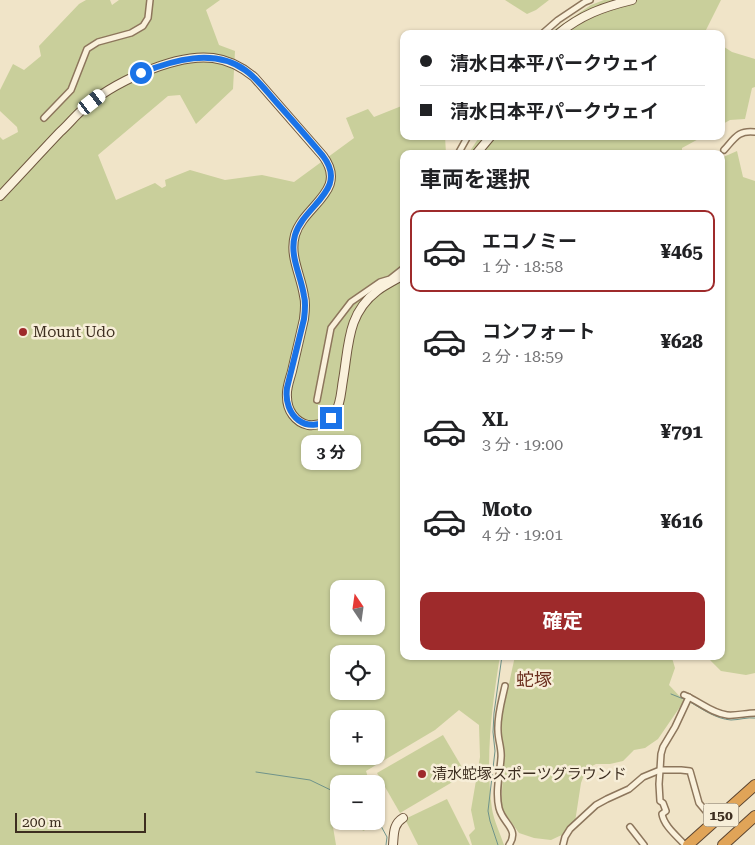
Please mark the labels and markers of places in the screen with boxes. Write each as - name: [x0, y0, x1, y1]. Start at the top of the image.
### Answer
- place label: Mount Udo: [33, 323, 115, 341]
- marker: Mount Udo: [17, 326, 29, 338]
- place label: 清水蛇塚スポーツグラウンド: [432, 765, 627, 783]
- marker: 清水蛇塚スポーツグラウンド: [416, 768, 428, 780]

